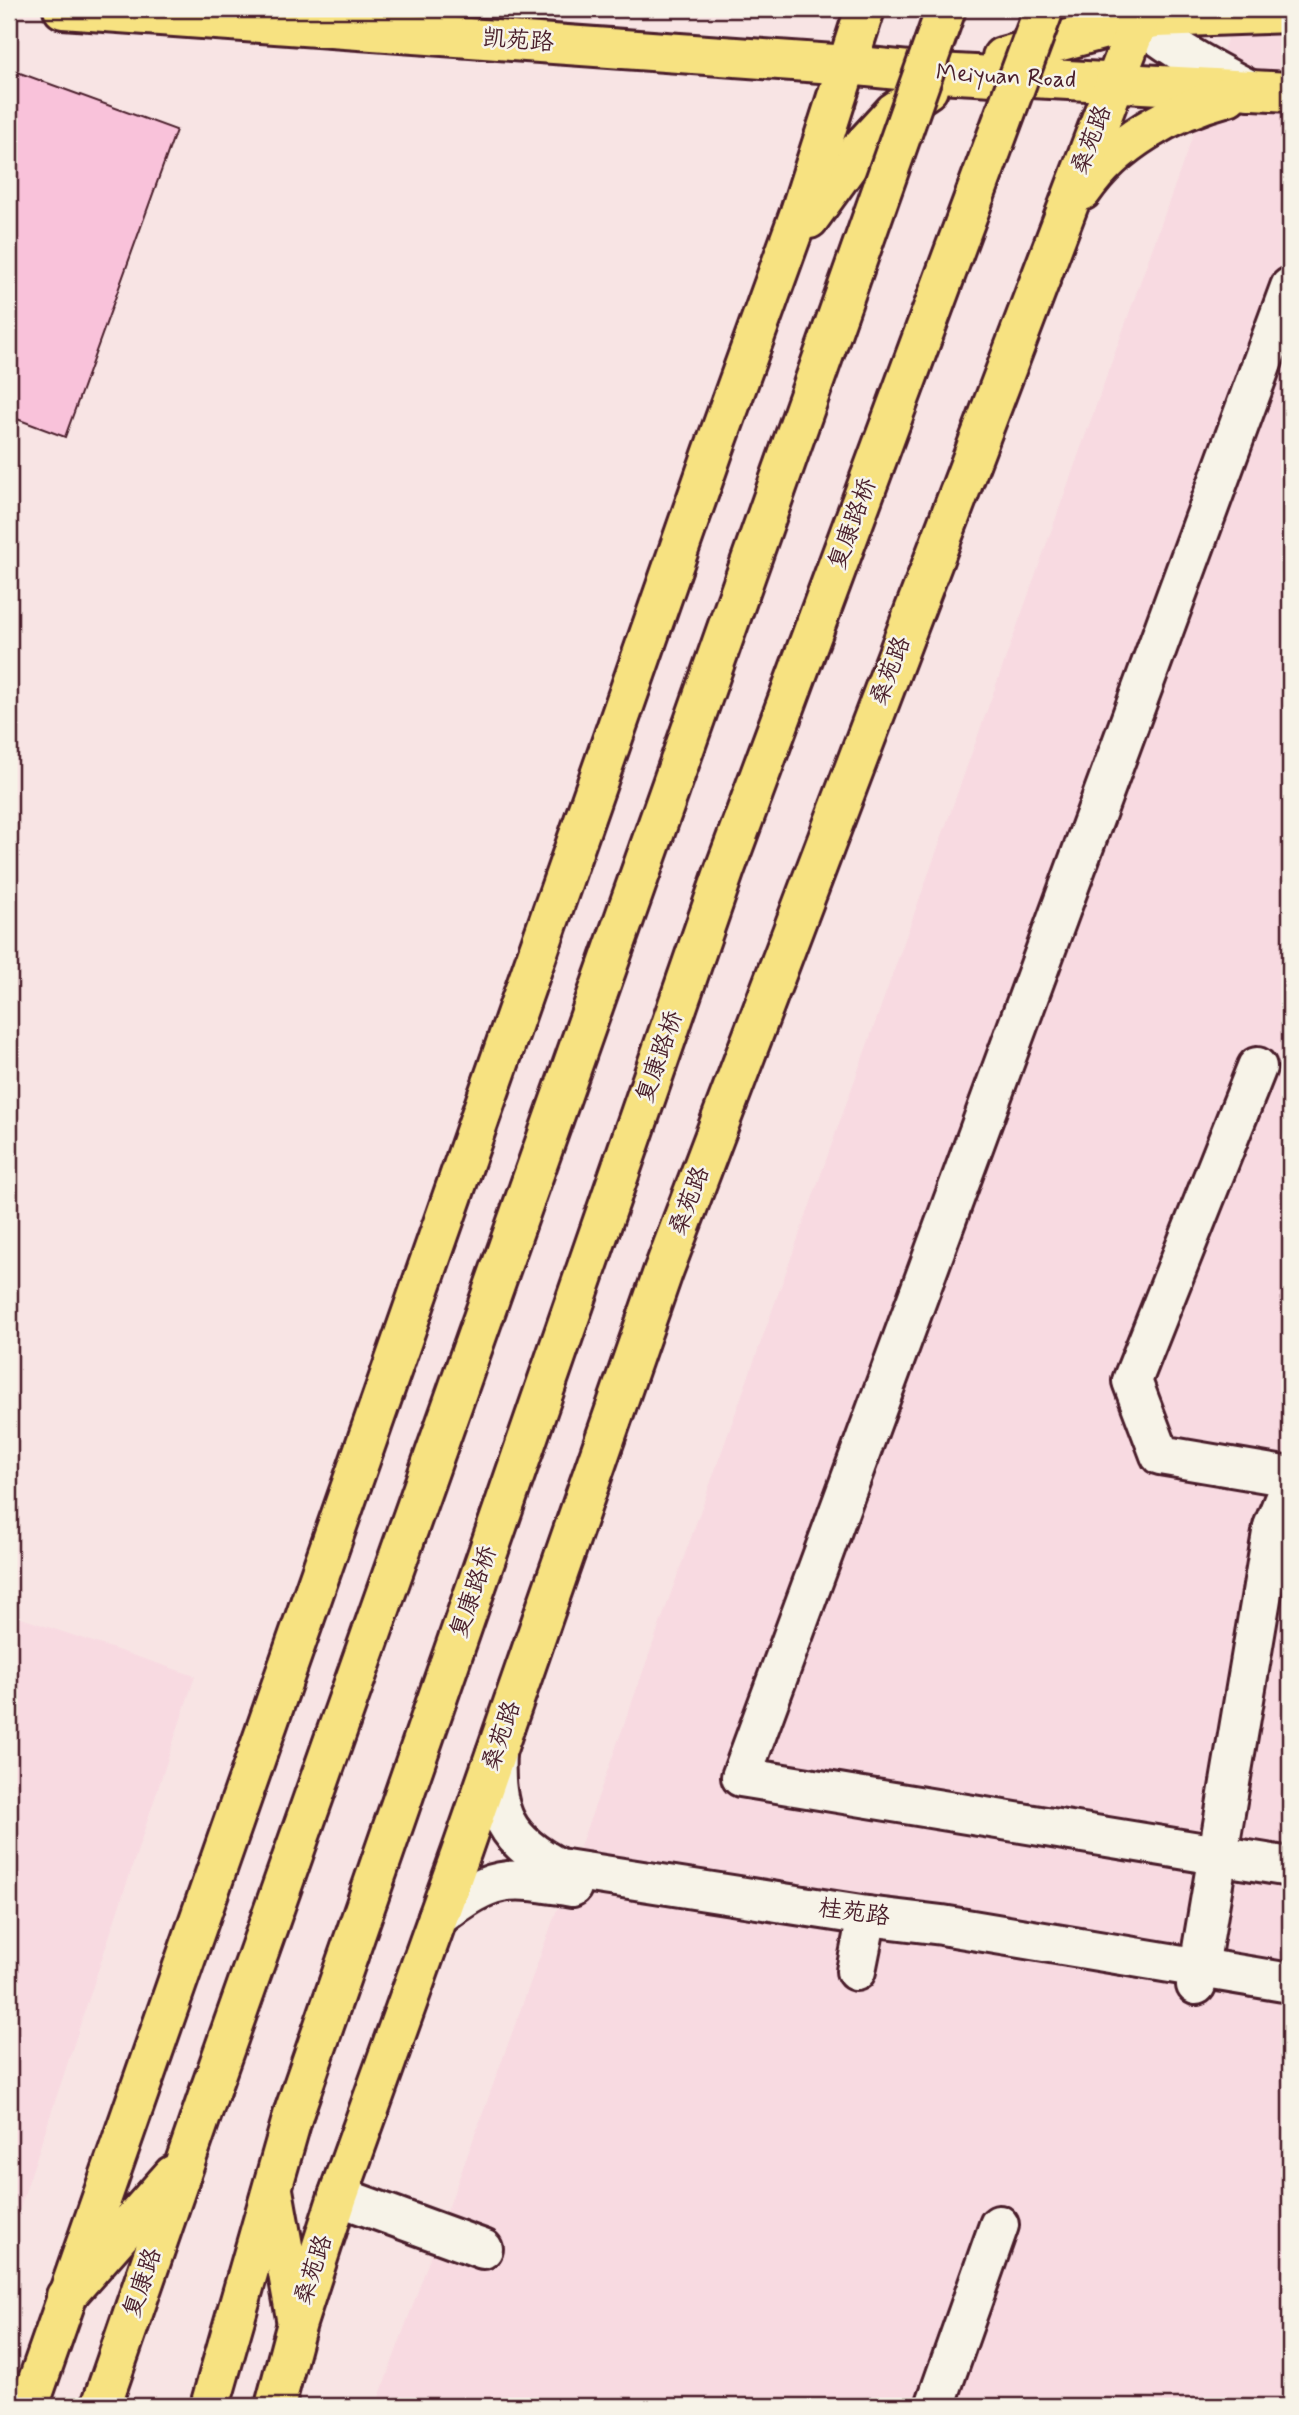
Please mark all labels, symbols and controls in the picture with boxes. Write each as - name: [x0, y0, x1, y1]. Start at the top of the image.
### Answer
- street label: 凯苑路: [481, 23, 555, 59]
- street label: Meiyuan Road: [935, 58, 1077, 96]
- street label: 桑苑路: [1065, 101, 1119, 179]
- street label: 复康路桥: [822, 474, 884, 574]
- street label: 桑苑路: [864, 632, 918, 710]
- street label: 复康路桥: [630, 1007, 690, 1107]
- street label: 桑苑路: [663, 1162, 717, 1240]
- street label: 复康路桥: [444, 1542, 504, 1642]
- street label: 桑苑路: [476, 1697, 528, 1775]
- street label: 桂苑路: [816, 1893, 892, 1933]
- street label: 桑苑路: [288, 2231, 340, 2309]
- street label: 复康路: [117, 2244, 169, 2322]

